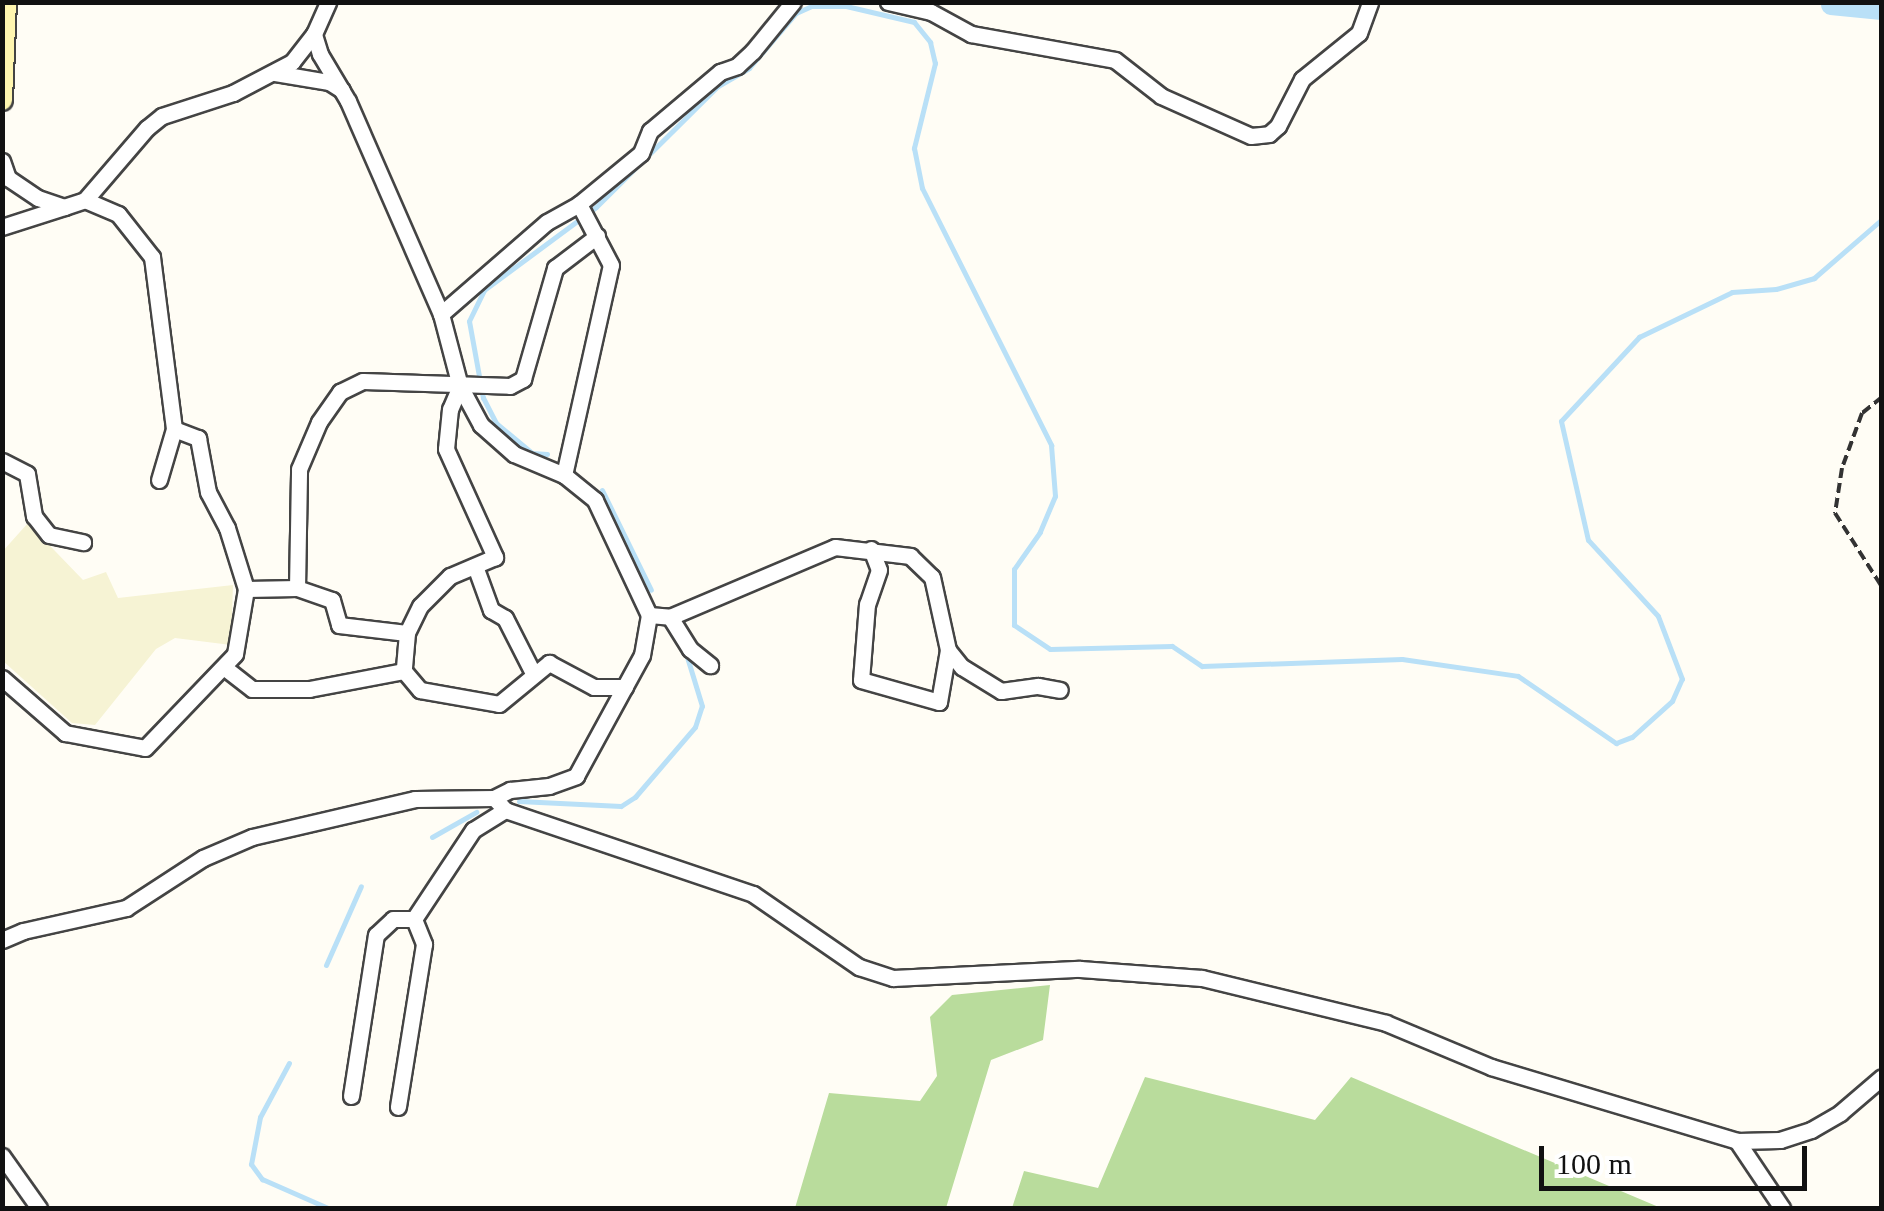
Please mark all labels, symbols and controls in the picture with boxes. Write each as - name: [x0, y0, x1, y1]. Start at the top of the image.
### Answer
- scale bar: [1544, 1126, 1812, 1188]
- text: 100 m: [1556, 1147, 1632, 1180]

